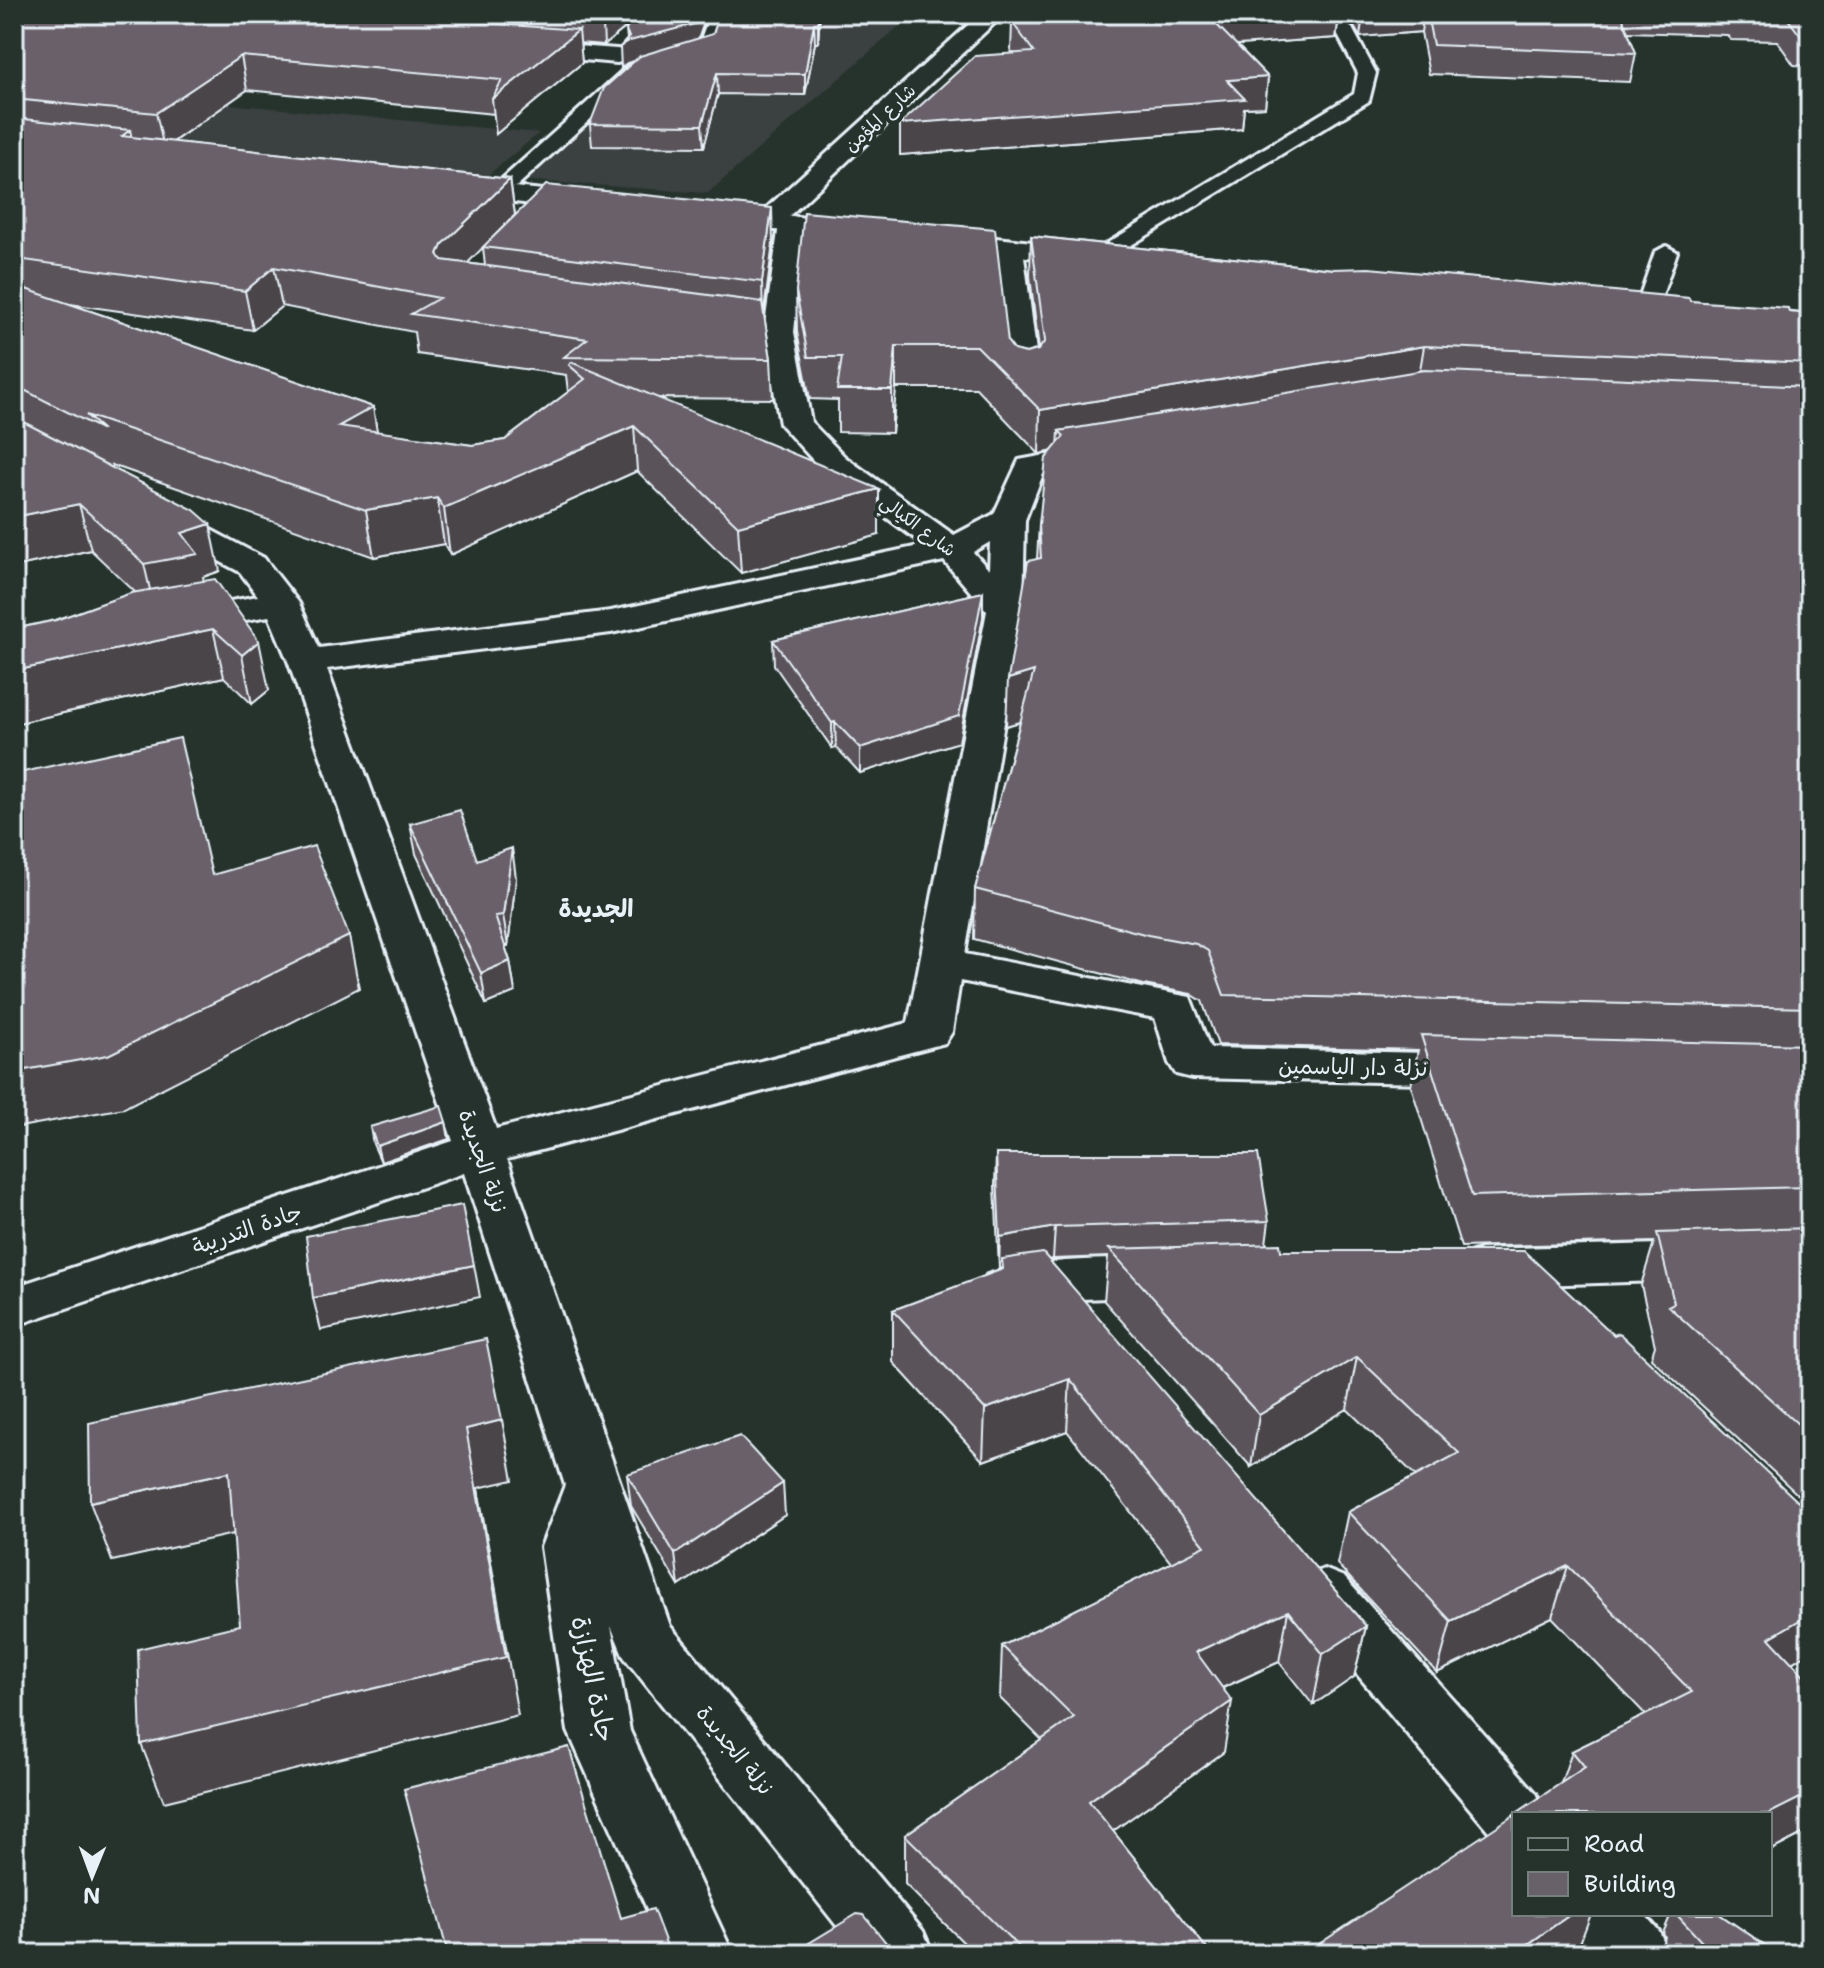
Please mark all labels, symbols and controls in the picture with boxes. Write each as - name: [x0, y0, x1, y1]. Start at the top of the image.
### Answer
- street label: شارع المؤمن: [839, 79, 921, 157]
- street label: شارع الكيالي: [873, 490, 961, 565]
- district label: الجديدة: [559, 893, 633, 925]
- street label: نزلة دار الياسمين: [1278, 1051, 1428, 1083]
- street label: نزلة الجديدة: [452, 1105, 514, 1217]
- street label: جادة التدريبة: [188, 1197, 306, 1261]
- street label: جادة الهزازة: [564, 1613, 624, 1745]
- street label: نزلة الجديدة: [690, 1699, 780, 1801]
- legend: [1512, 1812, 1772, 1916]
- text: Road: [1584, 1828, 1644, 1860]
- north arrow: [52, 1836, 132, 1916]
- text: Building: [1584, 1868, 1676, 1900]
- text: N: [83, 1881, 101, 1910]

